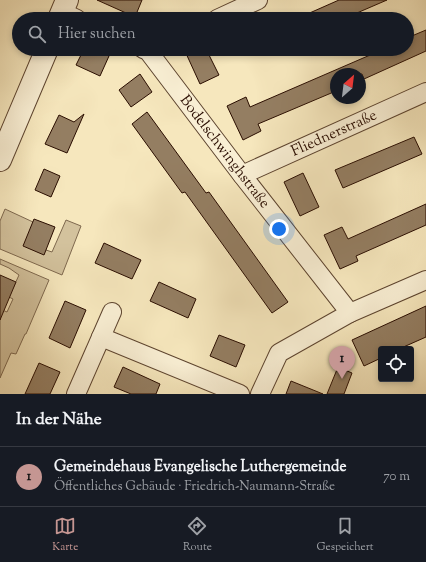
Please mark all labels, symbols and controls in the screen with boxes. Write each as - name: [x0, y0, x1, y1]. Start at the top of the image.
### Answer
- search box: [12, 12, 414, 56]
- icon: search: [26, 23, 48, 45]
- text: Hier suchen: [58, 24, 136, 45]
- north arrow: [330, 68, 366, 104]
- street label: Bodelschwinghstraße: [175, 91, 275, 213]
- street label: Fliednerstraße: [288, 105, 380, 162]
- your location: [269, 219, 289, 239]
- pin: 1: [329, 346, 355, 379]
- map controls: [378, 346, 414, 382]
- button: locate: [378, 346, 414, 382]
- text: In der Nähe: [16, 408, 102, 432]
- text: Gemeindehaus Evangelische Luthergemeinde: [54, 457, 346, 478]
- text: 1: [27, 468, 31, 486]
- text: 70 m: [383, 468, 410, 486]
- text: Öffentliches Gebäude · Friedrich-Naumann-Straße: [54, 478, 335, 496]
- tab: Karte: [52, 515, 78, 555]
- tab: Route: [183, 515, 212, 555]
- tab: Gespeichert: [317, 515, 374, 555]

